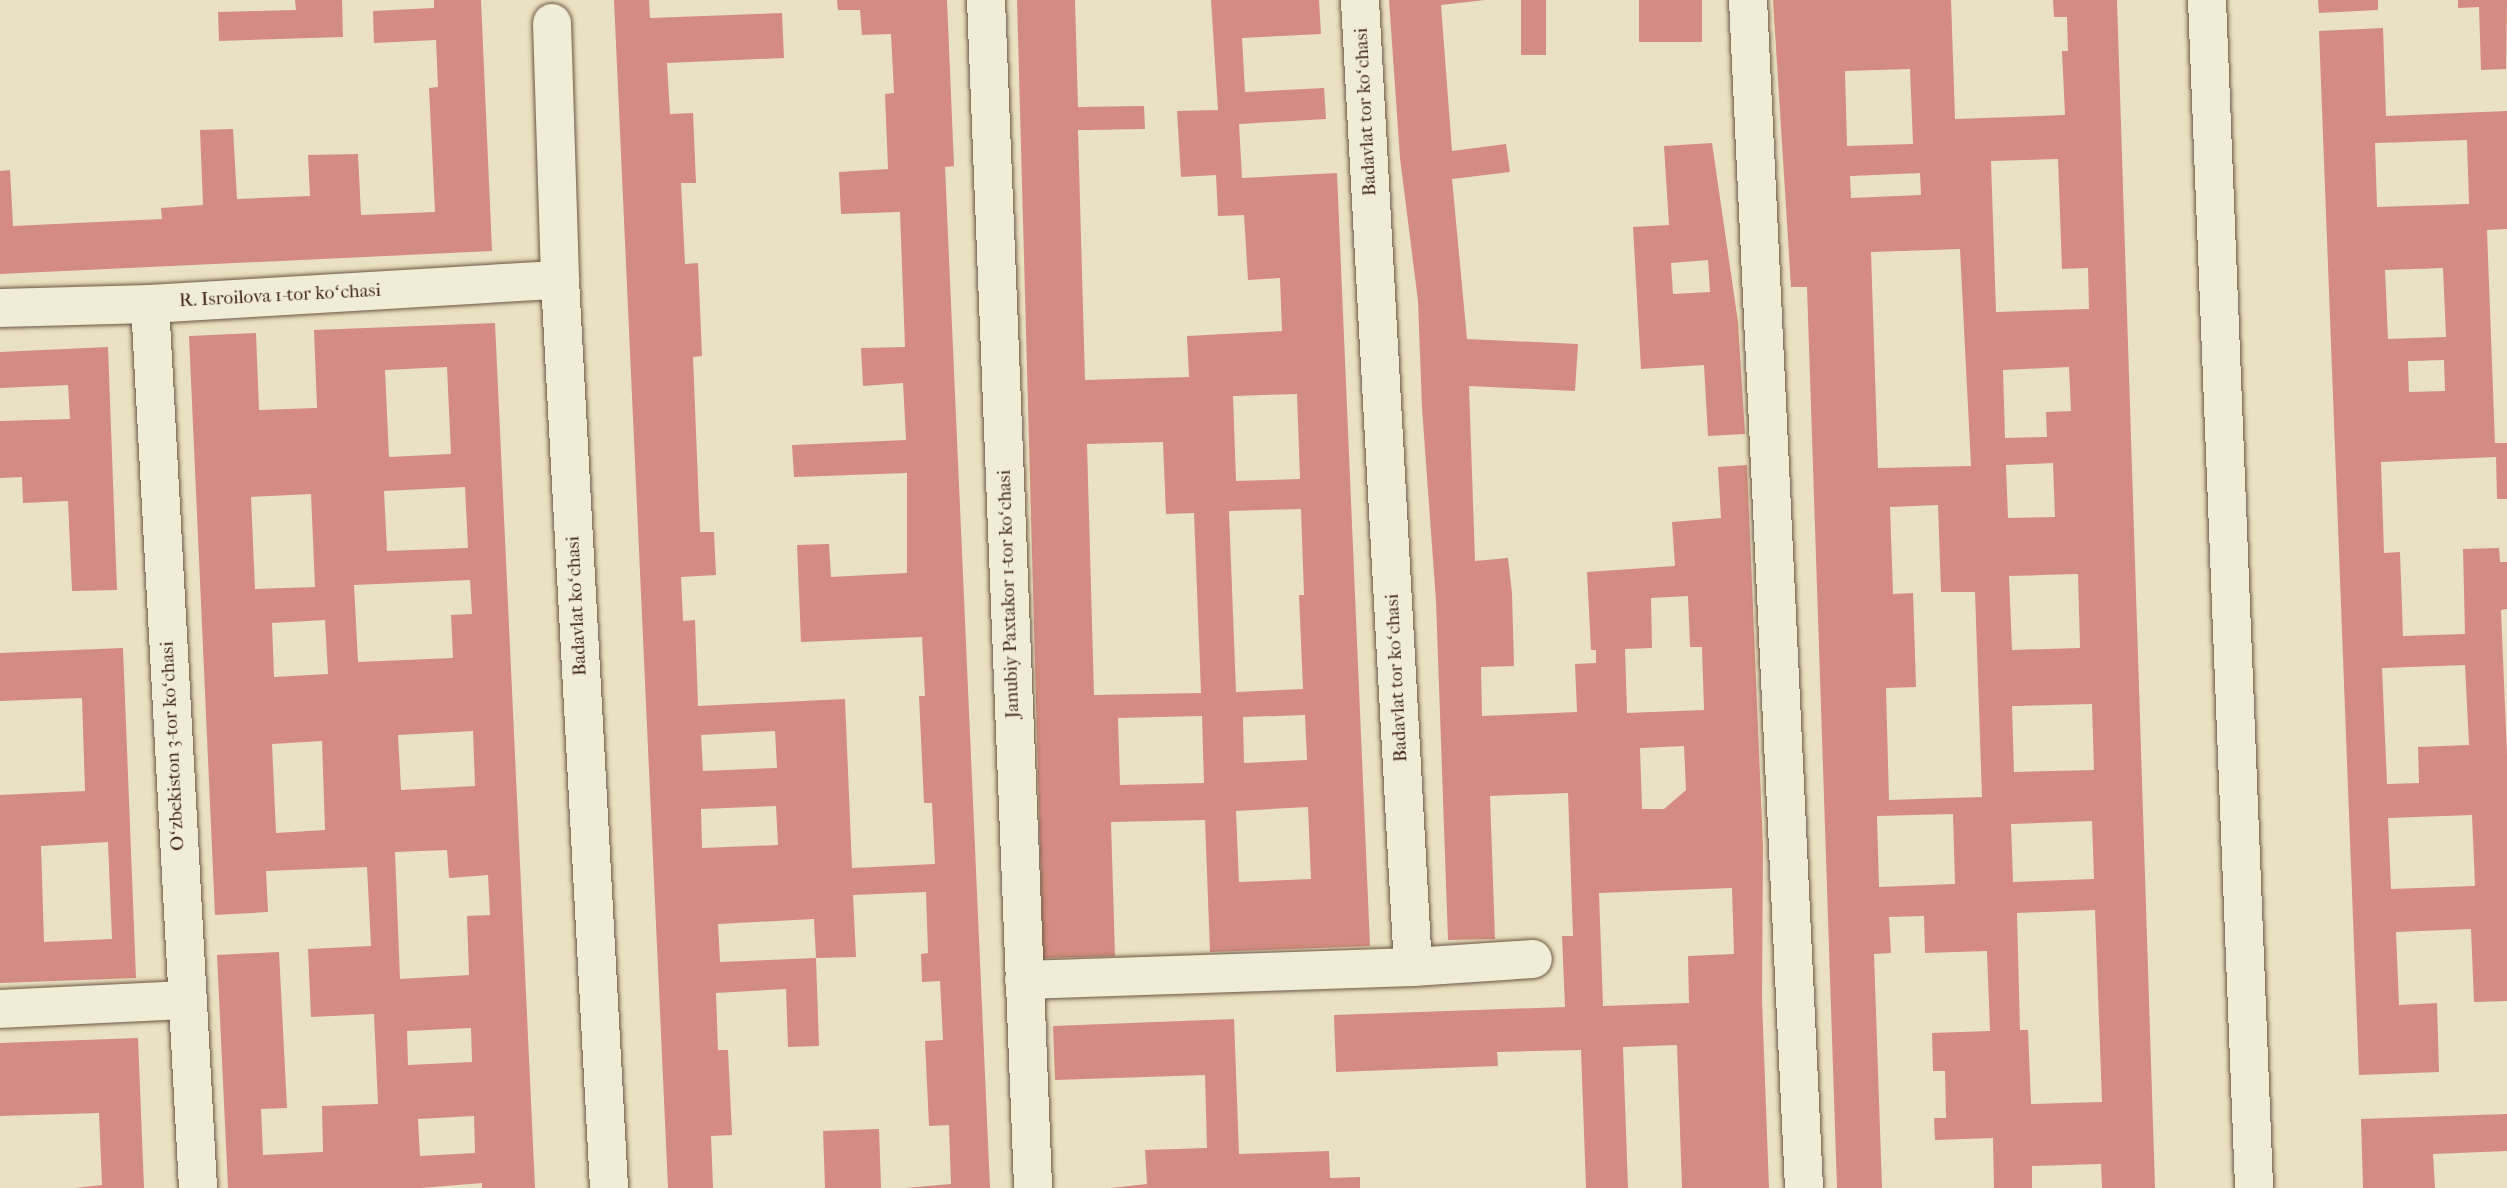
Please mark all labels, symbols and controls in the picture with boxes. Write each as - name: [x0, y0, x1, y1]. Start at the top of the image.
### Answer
- street label: Badavlat tor koʻchasi: [1350, 27, 1382, 197]
- street label: R. Isroilova 1-tor koʻchasi: [179, 279, 381, 313]
- street label: Janubiy Paxtakor 1-tor koʻchasi: [993, 469, 1025, 719]
- street label: Badavlat koʻchasi: [562, 535, 592, 677]
- street label: Badavlat tor koʻchasi: [1381, 593, 1413, 763]
- street label: Oʻzbekiston 3-tor koʻchasi: [156, 641, 190, 851]

